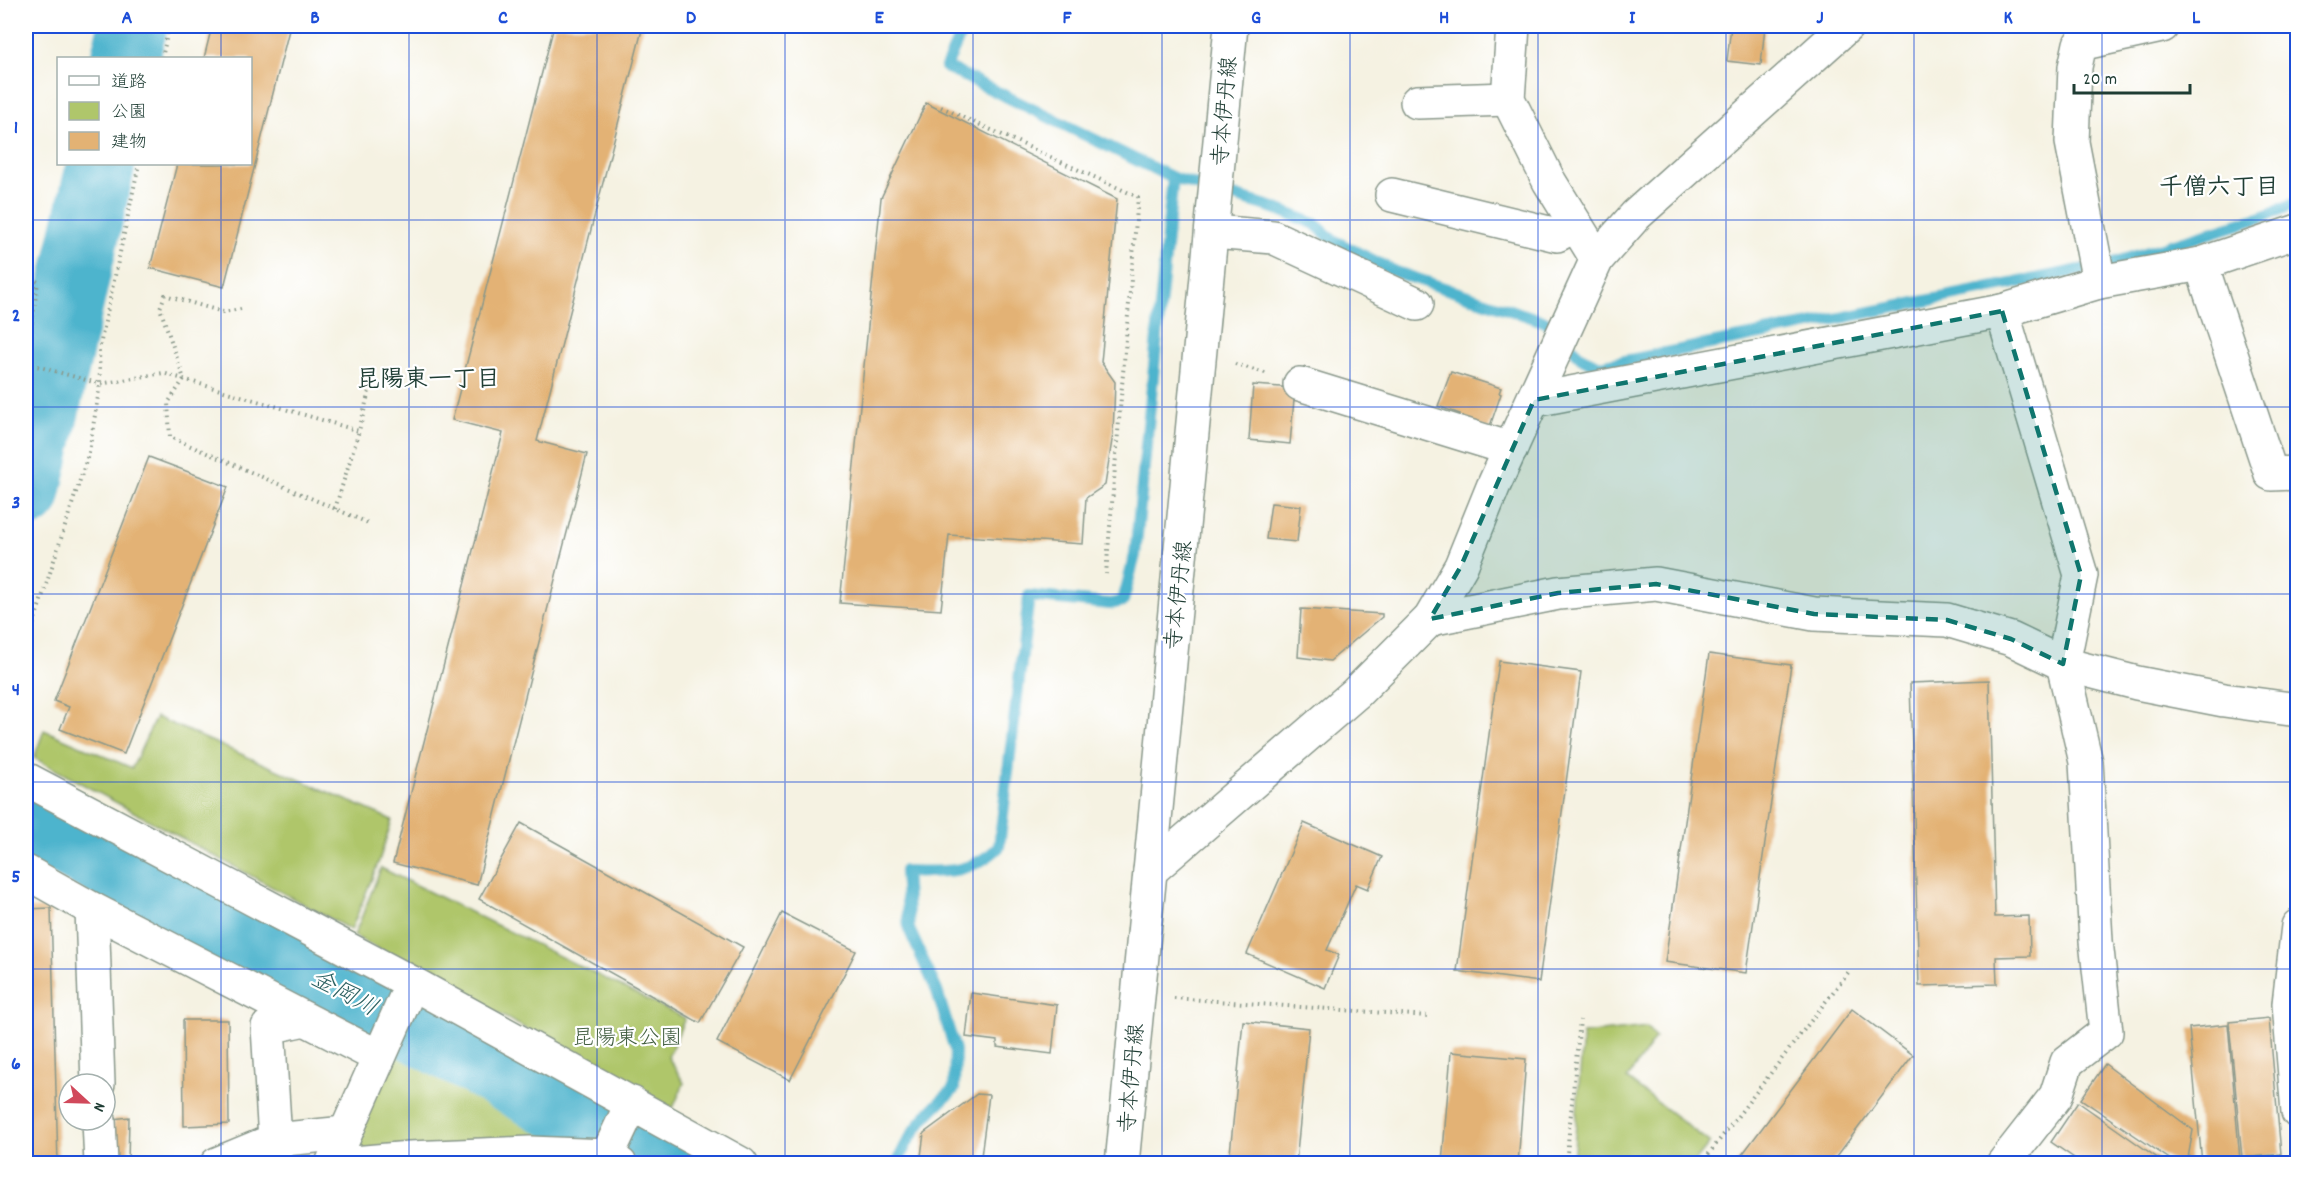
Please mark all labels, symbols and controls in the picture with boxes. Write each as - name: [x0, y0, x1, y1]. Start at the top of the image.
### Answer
- text: A: [122, 5, 133, 33]
- text: B: [310, 5, 320, 33]
- text: C: [498, 5, 508, 33]
- text: D: [686, 5, 697, 33]
- text: E: [874, 5, 884, 33]
- text: F: [1063, 5, 1073, 33]
- text: G: [1251, 5, 1261, 33]
- text: H: [1439, 5, 1449, 33]
- text: I: [1629, 5, 1636, 33]
- text: J: [1816, 5, 1824, 33]
- text: K: [2003, 5, 2013, 33]
- text: L: [2192, 5, 2201, 33]
- street label: 寺本伊丹線: [1206, 55, 1247, 167]
- legend: [57, 57, 252, 165]
- scale bar: [2074, 57, 2190, 95]
- text: 20 m: [2083, 68, 2117, 93]
- text: 道路: [111, 71, 147, 96]
- text: 公園: [111, 101, 147, 126]
- text: 1: [14, 115, 18, 143]
- text: 建物: [111, 131, 147, 156]
- district label: 千僧六丁目: [2159, 172, 2279, 206]
- text: 2: [12, 303, 20, 331]
- district label: 昆陽東一丁目: [356, 364, 500, 398]
- text: 3: [12, 490, 20, 518]
- street label: 寺本伊丹線: [1159, 539, 1202, 652]
- text: 4: [12, 677, 20, 705]
- text: 5: [11, 864, 21, 892]
- water label: 金岡川: [304, 963, 383, 1027]
- street label: 寺本伊丹線: [1113, 1022, 1154, 1134]
- park label: 昆陽東公園: [572, 1024, 682, 1055]
- text: 6: [11, 1051, 21, 1079]
- north arrow: [57, 1072, 117, 1132]
- text: N: [86, 1099, 111, 1115]

